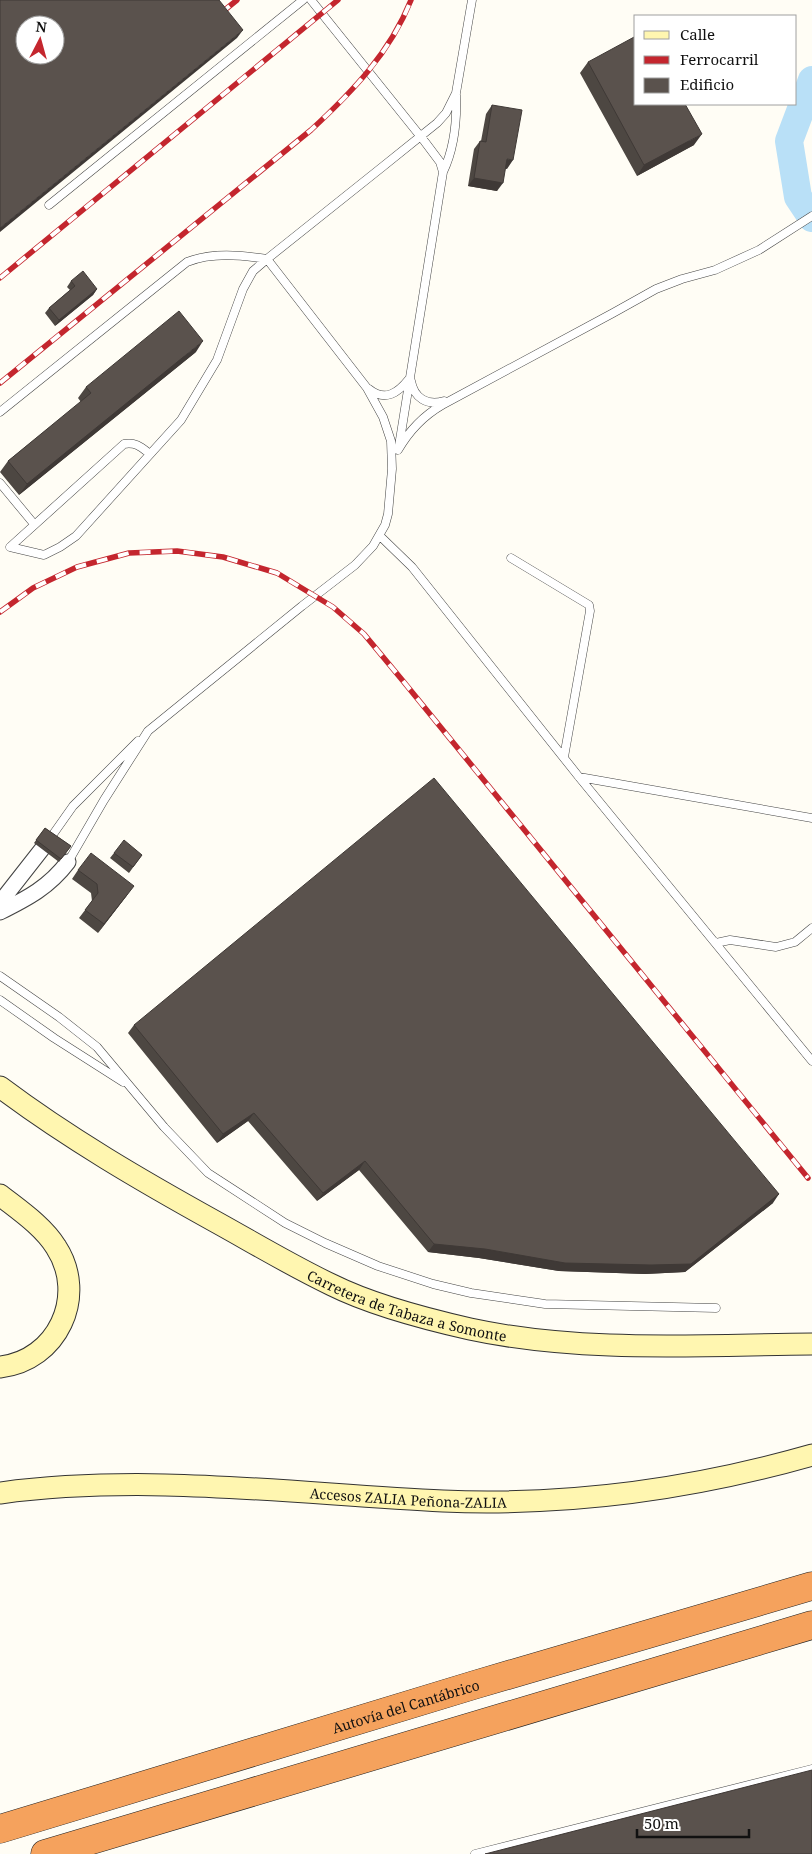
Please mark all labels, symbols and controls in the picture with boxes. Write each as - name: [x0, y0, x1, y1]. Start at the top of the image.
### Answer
- north arrow: [15, 15, 65, 65]
- legend: [634, 15, 797, 105]
- text: N: [35, 17, 48, 37]
- text: Calle: [680, 24, 715, 44]
- text: Ferrocarril: [680, 49, 759, 69]
- text: Edificio: [680, 74, 734, 94]
- street label: Carretera de Tabaza a Somonte: [304, 1265, 508, 1345]
- street label: Accesos ZALIA Peñona-ZALIA: [309, 1483, 507, 1511]
- street label: Autovía del Cantábrico: [330, 1674, 481, 1737]
- scale bar: [637, 1806, 750, 1838]
- text: 50 m: [644, 1813, 679, 1833]

